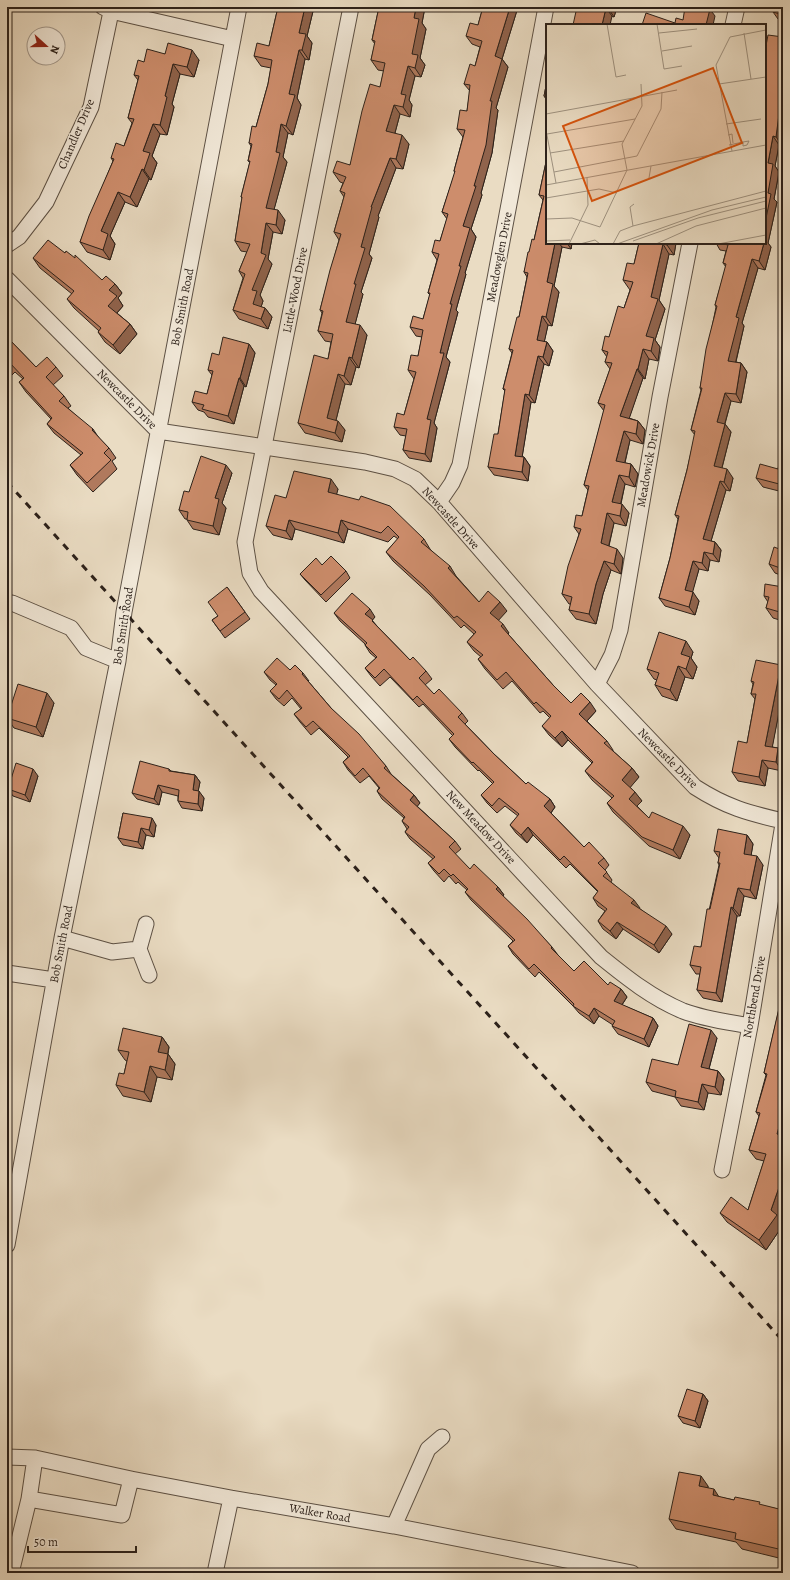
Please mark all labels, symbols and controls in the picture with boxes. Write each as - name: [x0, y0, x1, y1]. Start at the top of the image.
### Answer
- inset map: [546, 24, 766, 244]
- north arrow: [26, 26, 66, 66]
- text: N: [46, 43, 63, 56]
- street label: Chandler Drive: [54, 96, 98, 172]
- street label: Meadowglen Drive: [482, 211, 516, 303]
- street label: Little-Wood Drive: [279, 246, 311, 334]
- street label: Bob Smith Road: [167, 266, 197, 347]
- street label: Newcastle Drive: [93, 365, 161, 433]
- street label: Meadowick Drive: [633, 422, 663, 508]
- street label: Newcastle Drive: [419, 483, 483, 553]
- street label: Bob Smith Road: [109, 585, 137, 666]
- street label: Newcastle Drive: [634, 724, 702, 792]
- street label: New Meadow Drive: [443, 787, 519, 867]
- street label: Bob Smith Road: [46, 903, 76, 984]
- street label: Northbend Drive: [739, 955, 769, 1039]
- street label: Walker Road: [287, 1500, 352, 1526]
- scale bar: [28, 1528, 136, 1554]
- text: 50 m: [34, 1534, 58, 1550]

